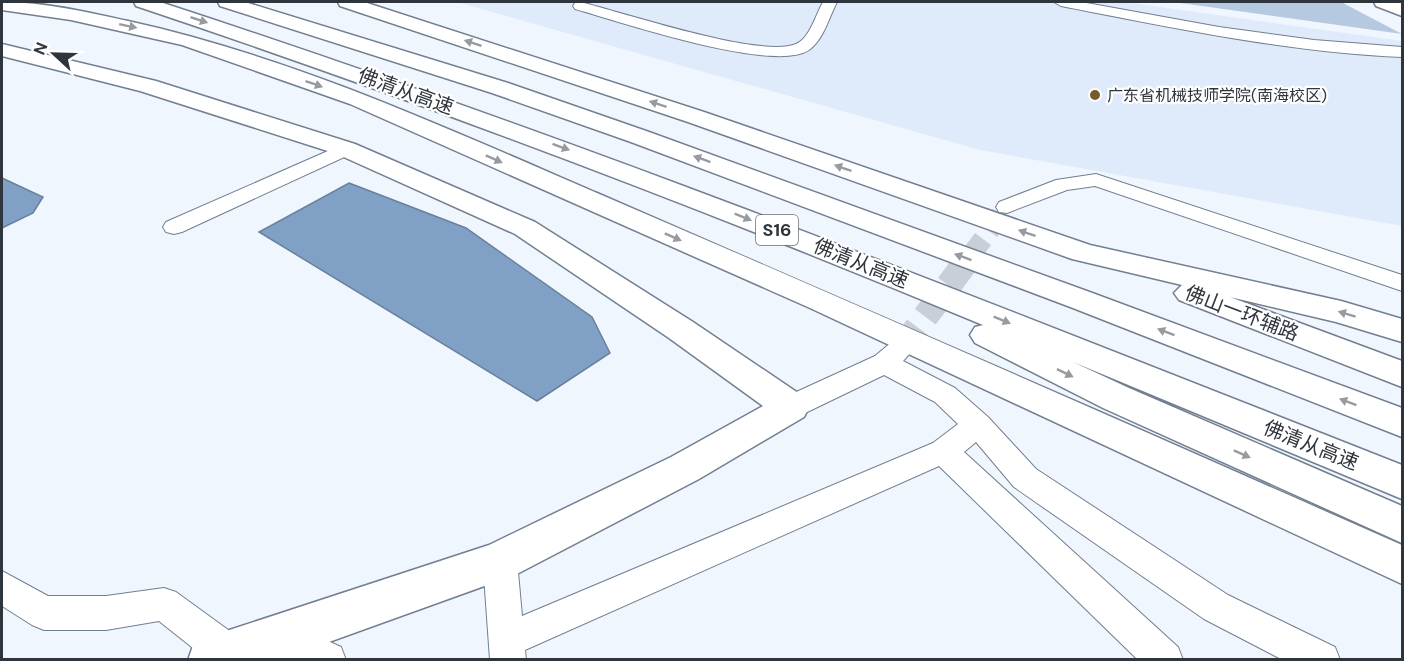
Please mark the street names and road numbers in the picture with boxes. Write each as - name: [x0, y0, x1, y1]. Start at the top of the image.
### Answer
- street label: 佛清从高速: [355, 62, 457, 120]
- road number: S16: [756, 215, 798, 245]
- street label: 佛清从高速: [810, 232, 912, 294]
- street label: 佛山一环辅路: [1181, 279, 1303, 347]
- street label: 佛清从高速: [1260, 414, 1362, 476]

